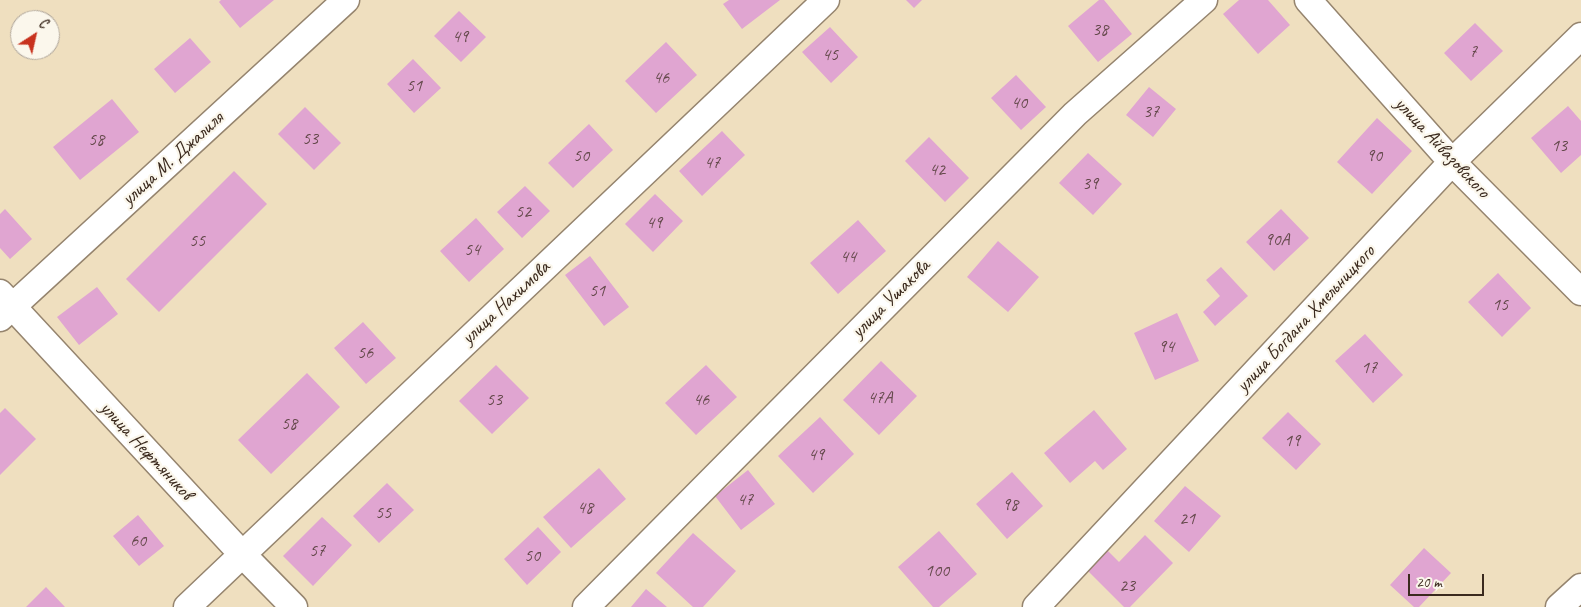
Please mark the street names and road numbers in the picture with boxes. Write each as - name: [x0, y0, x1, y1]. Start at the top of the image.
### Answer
- street label: улица Айвазовского: [1389, 93, 1495, 203]
- street label: улица М. Джалиля: [117, 107, 229, 211]
- street label: улица Богдана Хмельницкого: [1232, 240, 1380, 398]
- street label: улица Ушакова: [847, 255, 935, 343]
- street label: улица Нахимова: [457, 256, 555, 350]
- street label: улица Нефтяников: [94, 397, 198, 505]

